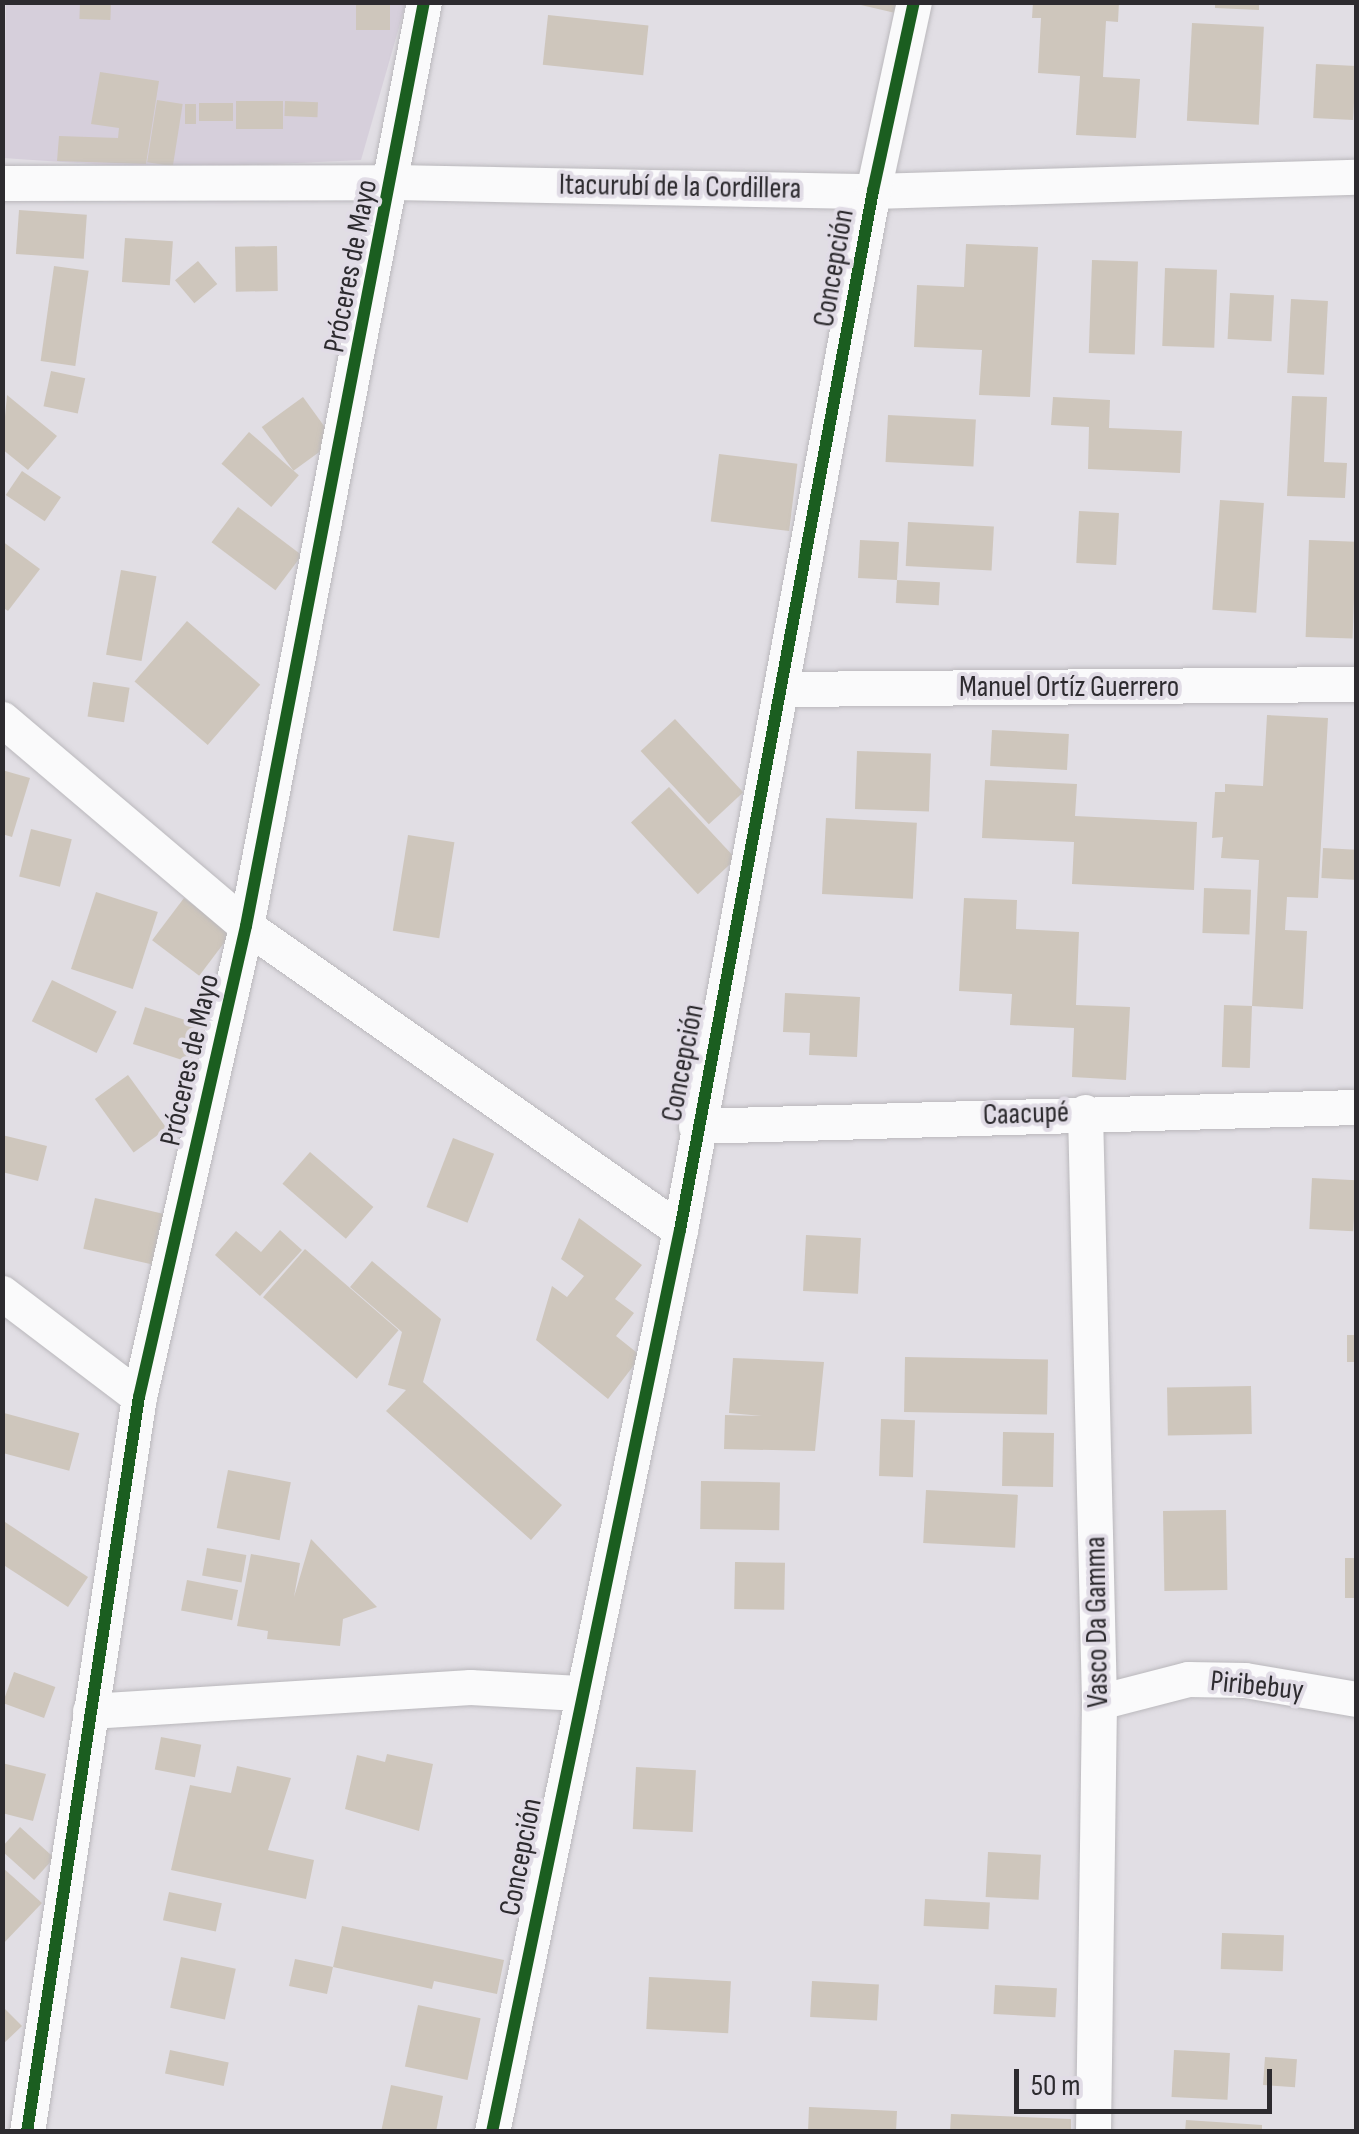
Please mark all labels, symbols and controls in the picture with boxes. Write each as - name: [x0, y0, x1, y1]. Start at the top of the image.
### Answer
- street label: Itacurubí de la Cordillera: [559, 167, 801, 207]
- street label: Próceres de Mayo: [317, 177, 385, 355]
- street label: Concepción: [806, 206, 862, 330]
- street label: Manuel Ortíz Guerrero: [959, 669, 1179, 705]
- street label: Próceres de Mayo: [153, 971, 227, 1149]
- street label: Concepción: [654, 1001, 712, 1125]
- street label: Caacupé: [982, 1095, 1070, 1133]
- street label: Vasco Da Gamma: [1078, 1536, 1116, 1708]
- street label: Piribebuy: [1209, 1663, 1305, 1709]
- street label: Concepción: [492, 1795, 550, 1919]
- scale bar: [1019, 2049, 1276, 2111]
- text: 50 m: [1031, 2068, 1080, 2104]

